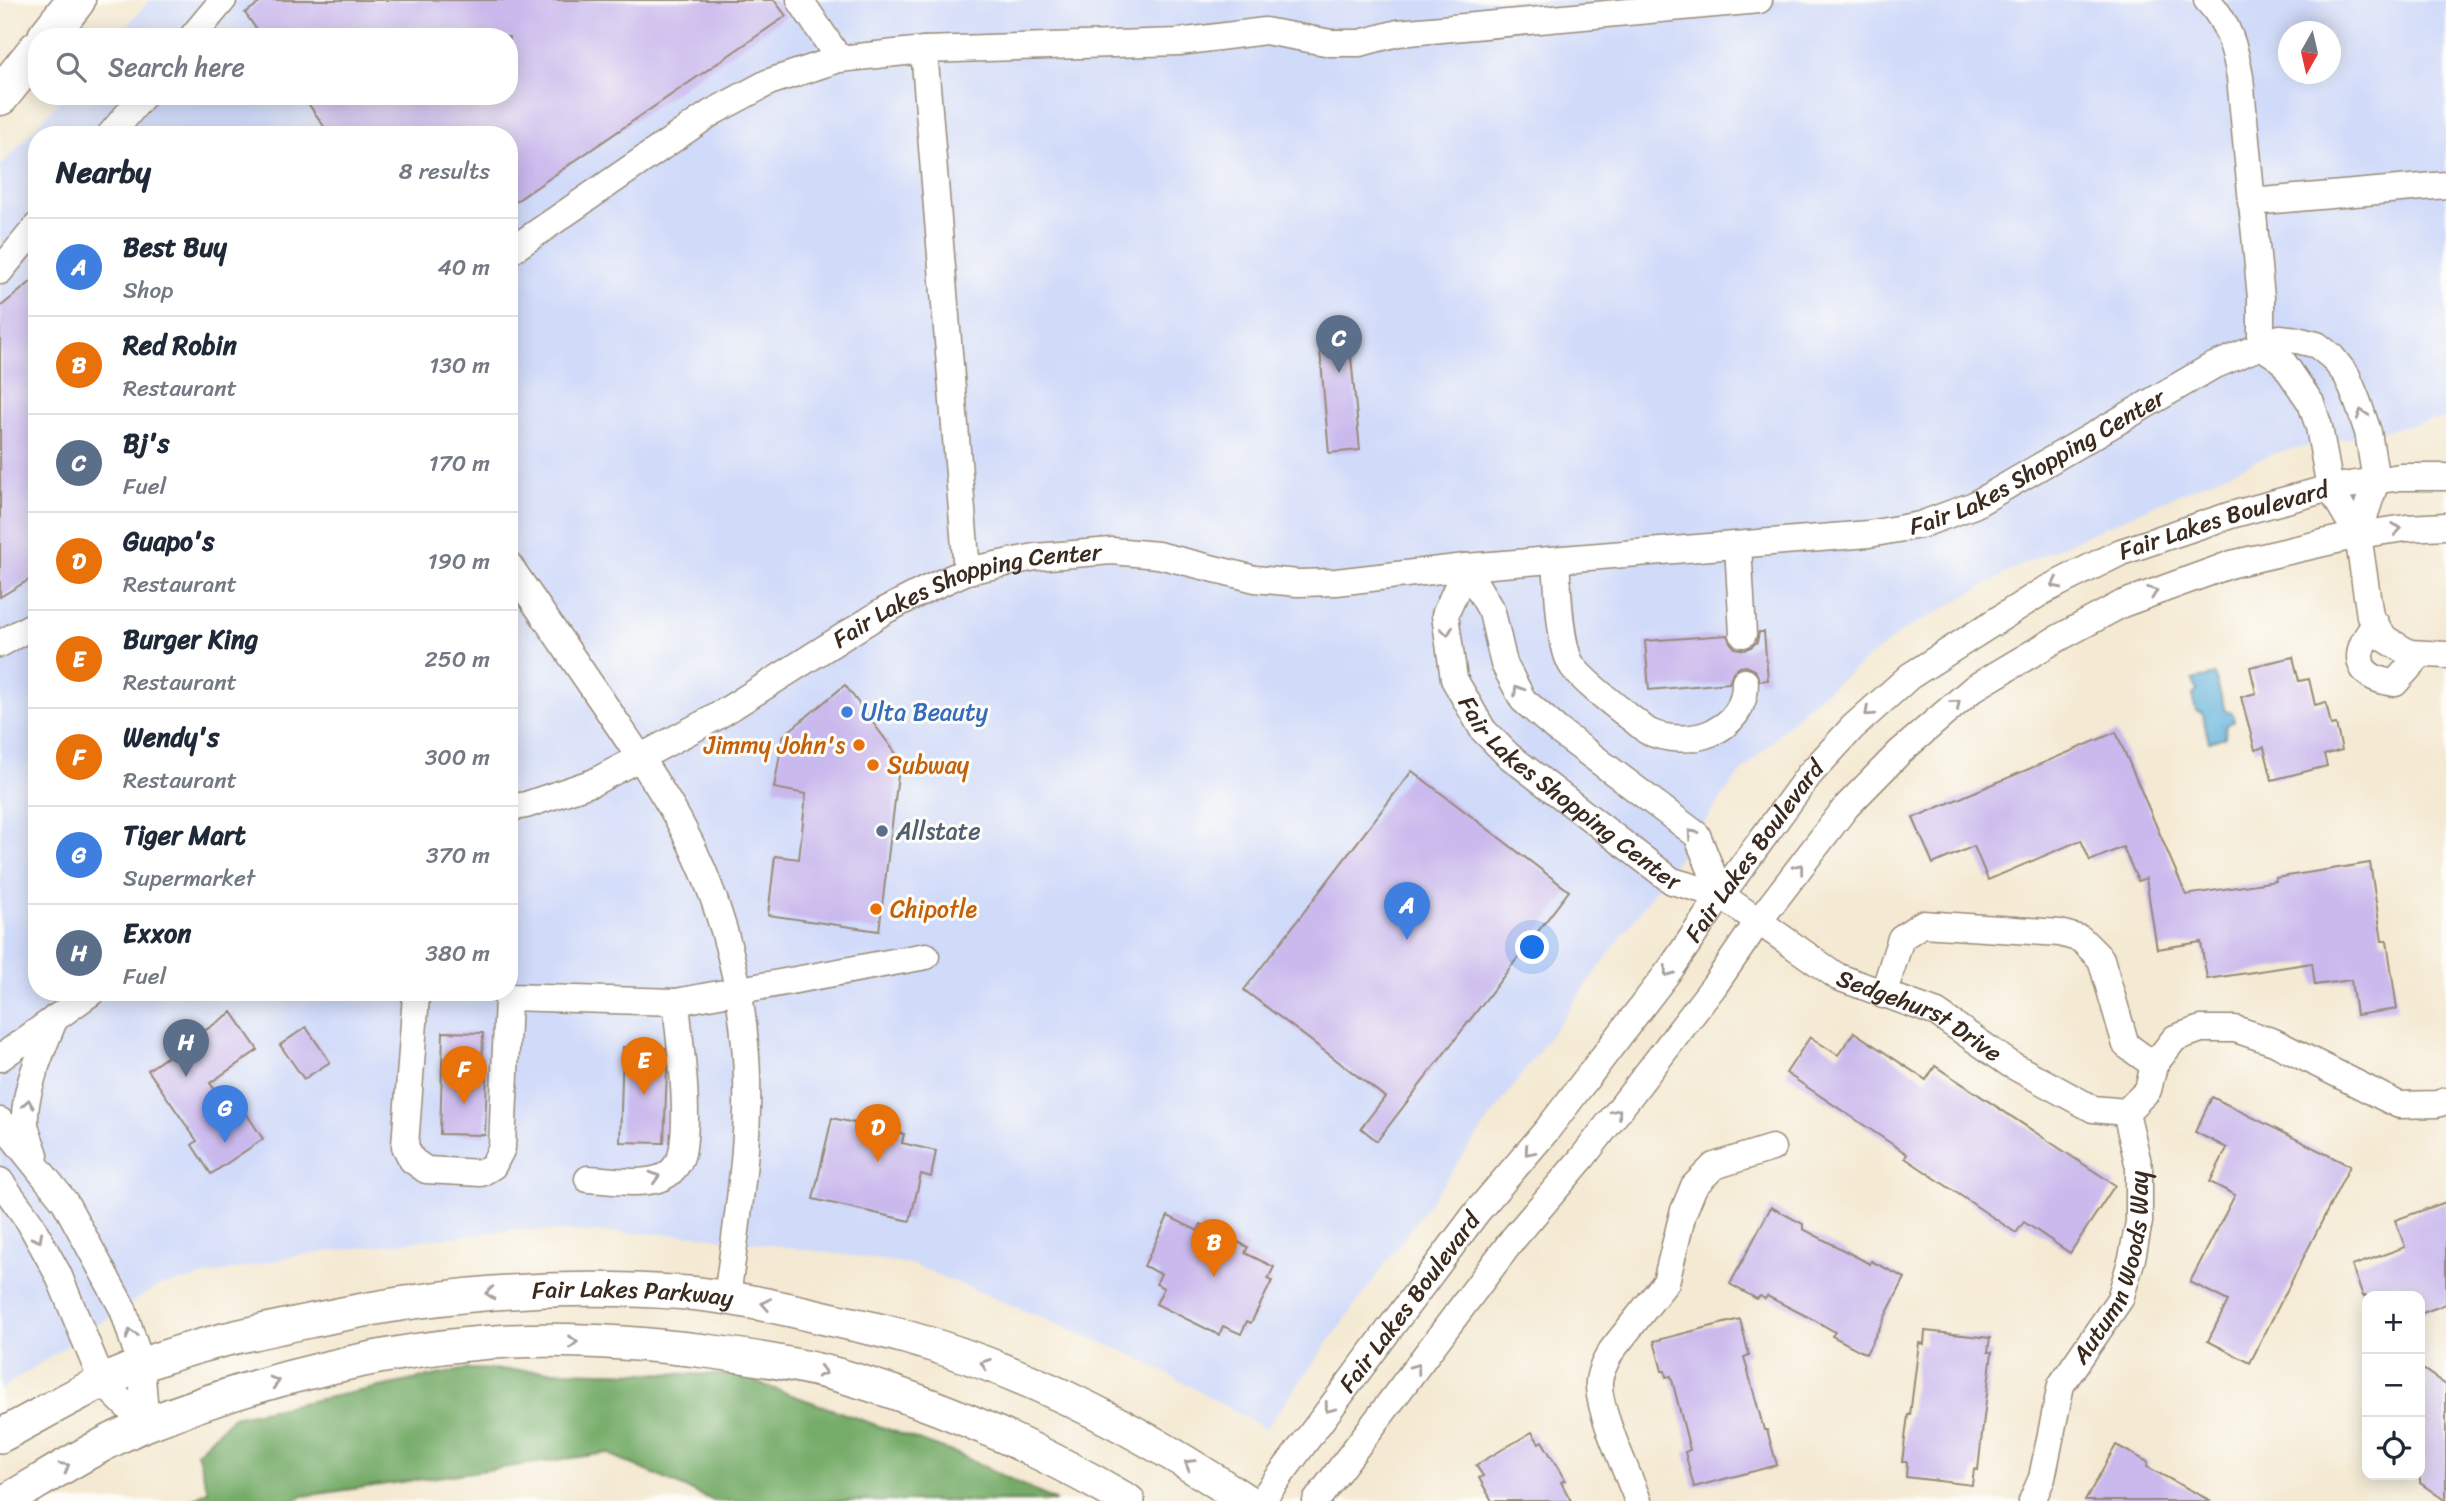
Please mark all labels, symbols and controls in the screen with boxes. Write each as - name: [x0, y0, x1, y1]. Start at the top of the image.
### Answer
- north arrow: [2278, 21, 2341, 84]
- search box: [28, 28, 518, 105]
- text: Search here: [108, 44, 245, 90]
- icon: search: [52, 48, 90, 86]
- text: Nearby: [56, 145, 151, 199]
- text: 8 results: [399, 151, 490, 192]
- text: Best Buy: [123, 224, 227, 270]
- text: A: [71, 247, 87, 288]
- text: 40 m: [437, 247, 490, 288]
- text: Shop: [123, 270, 173, 311]
- pin: C: [1316, 315, 1362, 373]
- text: Red Robin: [123, 322, 237, 368]
- text: B: [72, 345, 86, 386]
- text: 130 m: [429, 345, 490, 386]
- text: Restaurant: [123, 368, 237, 409]
- street label: Fair Lakes Shopping Center: [1906, 376, 2175, 547]
- one-way arrow: [2356, 409, 2370, 421]
- text: Bj's: [123, 420, 170, 466]
- text: C: [72, 443, 86, 484]
- text: 170 m: [429, 443, 490, 484]
- text: Fuel: [123, 466, 166, 507]
- street label: Fair Lakes Boulevard: [2113, 468, 2335, 572]
- text: Guapo's: [123, 518, 215, 564]
- one-way arrow: [2391, 522, 2403, 537]
- street label: Fair Lakes Shopping Center: [824, 531, 1105, 660]
- text: D: [72, 541, 86, 582]
- text: 190 m: [428, 541, 490, 582]
- text: Restaurant: [123, 564, 237, 605]
- one-way arrow: [2051, 576, 2063, 590]
- one-way arrow: [2147, 587, 2159, 601]
- text: Burger King: [123, 616, 258, 662]
- one-way arrow: [1439, 625, 1454, 637]
- text: E: [73, 639, 85, 680]
- text: 250 m: [424, 639, 490, 680]
- text: Restaurant: [123, 662, 237, 703]
- one-way arrow: [1513, 685, 1526, 698]
- street label: Fair Lakes Shopping Center: [1447, 688, 1687, 904]
- place label: Ulta Beauty: [861, 691, 988, 733]
- one-way arrow: [1948, 700, 1961, 712]
- marker: Ulta Beauty: [839, 704, 855, 720]
- one-way arrow: [1864, 704, 1877, 716]
- text: Wendy's: [123, 714, 219, 760]
- place label: Jimmy John's: [703, 724, 845, 766]
- text: F: [73, 737, 85, 778]
- text: 300 m: [425, 737, 490, 778]
- marker: Jimmy John's: [851, 737, 867, 753]
- place label: Subway: [887, 744, 970, 786]
- street label: Fair Lakes Boulevard: [1673, 748, 1836, 951]
- marker: Subway: [865, 757, 881, 773]
- text: Restaurant: [123, 760, 237, 801]
- place label: Allstate: [895, 810, 981, 852]
- text: Tiger Mart: [123, 812, 246, 858]
- marker: Allstate: [874, 823, 890, 839]
- one-way arrow: [1688, 829, 1701, 842]
- text: G: [72, 835, 86, 876]
- text: 370 m: [426, 835, 490, 876]
- text: Supermarket: [123, 858, 255, 899]
- one-way arrow: [1791, 863, 1804, 875]
- pin: A: [1384, 882, 1430, 940]
- place label: Chipotle: [890, 888, 978, 930]
- marker: Chipotle: [868, 901, 884, 917]
- text: Exxon: [123, 910, 191, 956]
- your location: [1515, 930, 1549, 964]
- text: H: [71, 933, 87, 974]
- text: 380 m: [425, 933, 490, 974]
- text: Fuel: [123, 956, 166, 997]
- street label: Sedgehurst Drive: [1831, 957, 2011, 1073]
- one-way arrow: [1664, 964, 1677, 976]
- pin: H: [163, 1019, 209, 1077]
- pin: E: [621, 1037, 667, 1095]
- pin: F: [441, 1046, 487, 1104]
- pin: G: [202, 1085, 248, 1143]
- one-way arrow: [20, 1098, 35, 1110]
- pin: D: [855, 1104, 901, 1162]
- one-way arrow: [1609, 1108, 1621, 1120]
- one-way arrow: [1525, 1143, 1537, 1156]
- street label: Autumn Woods Way: [2060, 1170, 2160, 1374]
- one-way arrow: [649, 1171, 661, 1186]
- street label: Fair Lakes Boulevard: [1328, 1201, 1493, 1402]
- pin: B: [1191, 1219, 1237, 1277]
- one-way arrow: [30, 1230, 43, 1243]
- street label: Fair Lakes Parkway: [531, 1268, 737, 1319]
- one-way arrow: [485, 1285, 496, 1300]
- map controls: [2362, 1291, 2425, 1480]
- button: +: [2362, 1291, 2425, 1354]
- one-way arrow: [760, 1298, 772, 1313]
- one-way arrow: [125, 1328, 139, 1340]
- one-way arrow: [568, 1334, 578, 1350]
- button: −: [2362, 1354, 2425, 1417]
- one-way arrow: [980, 1358, 992, 1372]
- one-way arrow: [1407, 1363, 1420, 1376]
- one-way arrow: [816, 1364, 828, 1378]
- one-way arrow: [269, 1376, 281, 1390]
- one-way arrow: [1325, 1401, 1338, 1413]
- button: locate: [2362, 1417, 2425, 1480]
- one-way arrow: [1184, 1459, 1197, 1472]
- one-way arrow: [57, 1462, 70, 1475]

